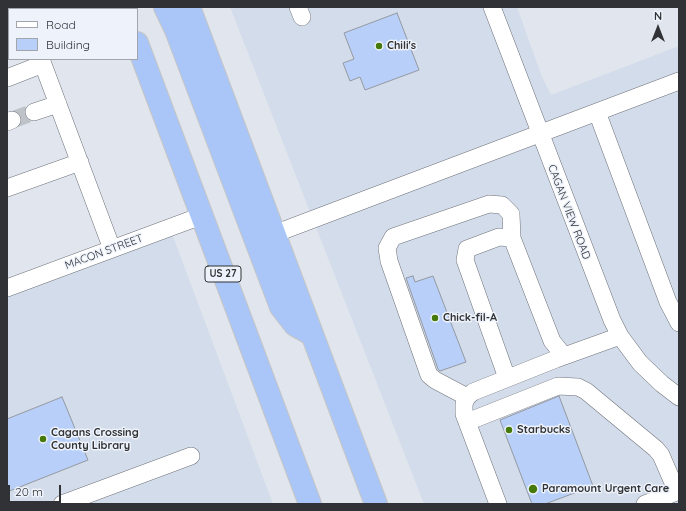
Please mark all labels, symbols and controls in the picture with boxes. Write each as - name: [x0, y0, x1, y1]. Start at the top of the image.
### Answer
- legend: [8, 8, 138, 60]
- north arrow: [638, 8, 678, 48]
- text: N: [654, 9, 662, 23]
- text: Road: [46, 17, 76, 32]
- text: Building: [46, 37, 90, 52]
- place label: Chili's: [387, 39, 416, 53]
- marker: Chili's: [374, 41, 384, 51]
- street label: CAGAN VIEW ROAD: [545, 163, 593, 261]
- street label: MACON STREET: [63, 232, 145, 272]
- road number: US 27: [205, 266, 241, 282]
- place label: Chick-fil-A: [443, 311, 497, 325]
- marker: Chick-fil-A: [430, 313, 440, 323]
- place label: Starbucks: [517, 423, 570, 437]
- marker: Starbucks: [504, 425, 514, 435]
- place label: Cagans Crossing County Library: [51, 426, 139, 452]
- marker: Cagans Crossing County Library: [38, 434, 48, 444]
- scale bar: [10, 477, 63, 503]
- place label: Paramount Urgent Care: [542, 482, 669, 496]
- marker: Paramount Urgent Care: [527, 483, 539, 495]
- text: 20 m: [15, 484, 43, 499]

